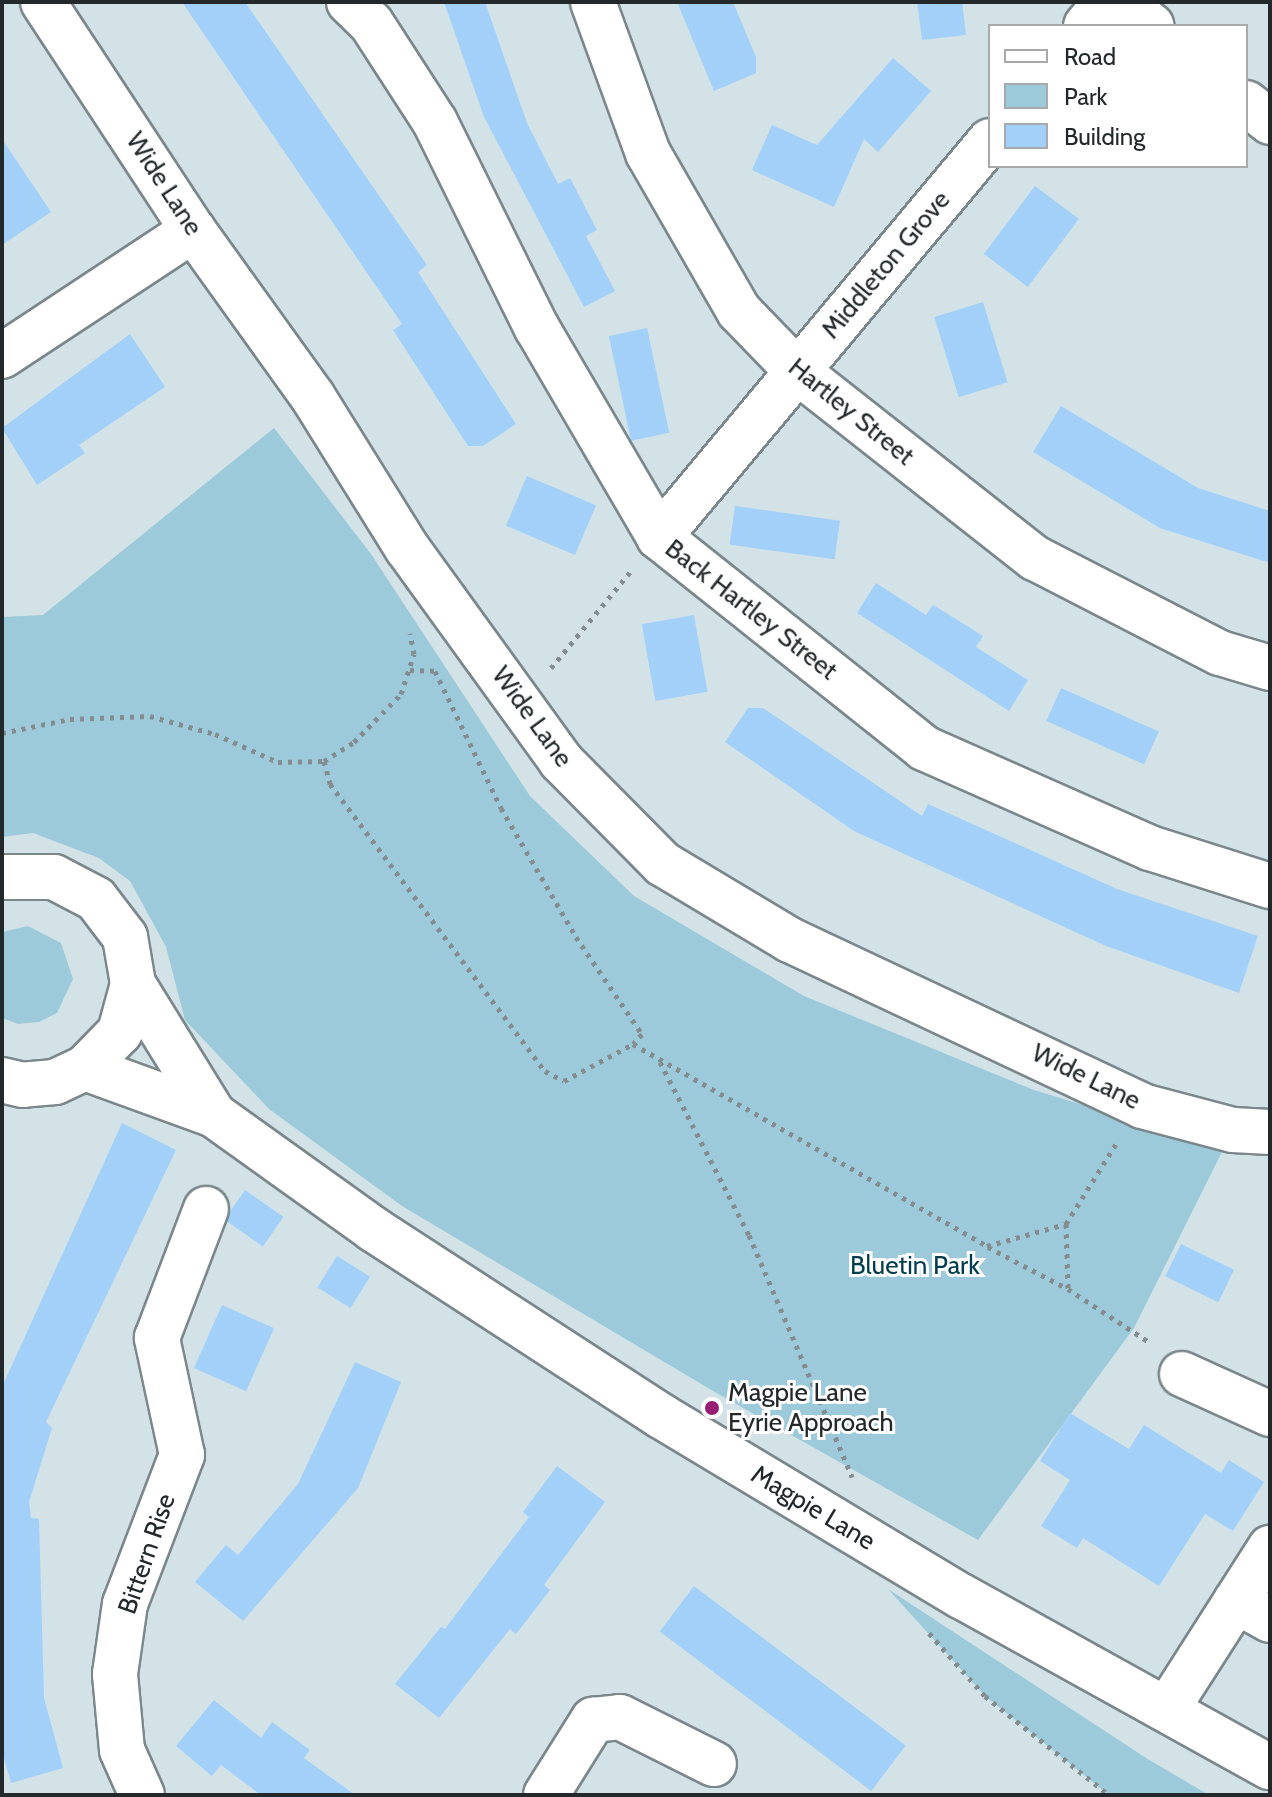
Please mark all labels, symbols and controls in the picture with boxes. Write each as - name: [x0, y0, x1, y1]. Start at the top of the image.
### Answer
- legend: [988, 24, 1248, 168]
- text: Road: [1064, 42, 1116, 71]
- text: Park: [1064, 82, 1107, 111]
- text: Building: [1064, 122, 1145, 151]
- street label: Wide Lane: [119, 126, 209, 242]
- street label: Middleton Grove: [815, 185, 957, 345]
- street label: Hartley Street: [782, 352, 920, 472]
- street label: Back Hartley Street: [659, 533, 843, 687]
- street label: Wide Lane: [485, 661, 579, 773]
- street label: Wide Lane: [1027, 1037, 1145, 1117]
- park label: Bluetin Park: [850, 1250, 980, 1282]
- place label: Magpie Lane Eyrie Approach: [728, 1377, 894, 1438]
- marker: Magpie Lane Eyrie Approach: [703, 1399, 721, 1417]
- street label: Magpie Lane: [745, 1459, 881, 1557]
- street label: Bittern Rise: [112, 1490, 182, 1618]

